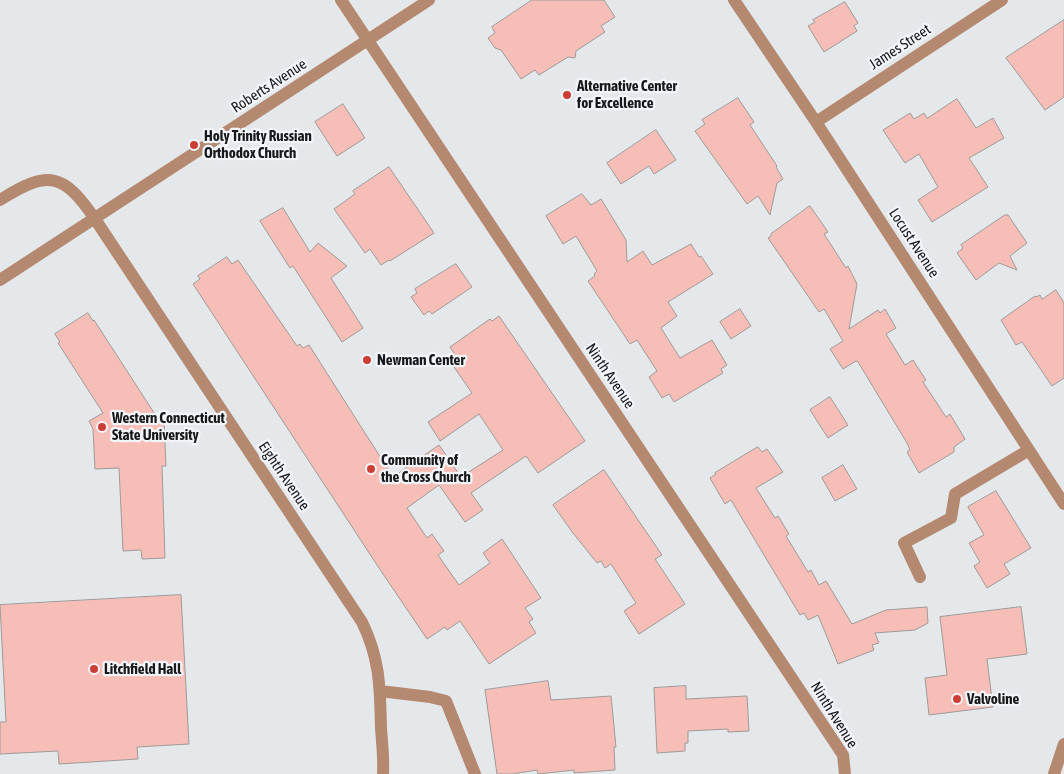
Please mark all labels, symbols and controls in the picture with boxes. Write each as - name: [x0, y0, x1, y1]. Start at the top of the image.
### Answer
- street label: James Street: [866, 20, 934, 74]
- street label: Roberts Avenue: [228, 55, 310, 117]
- place label: Alternative Center for Excellence: [577, 77, 677, 112]
- marker: Alternative Center for Excellence: [561, 89, 573, 101]
- place label: Holy Trinity Russian Orthodox Church: [204, 127, 312, 162]
- marker: Holy Trinity Russian Orthodox Church: [188, 139, 200, 151]
- street label: Locust Avenue: [885, 205, 943, 281]
- street label: Ninth Avenue: [582, 340, 638, 412]
- place label: Newman Center: [377, 351, 465, 369]
- marker: Newman Center: [361, 354, 373, 366]
- place label: Western Connecticut State University: [112, 409, 225, 444]
- marker: Western Connecticut State University: [96, 421, 108, 433]
- street label: Eighth Avenue: [255, 438, 313, 514]
- place label: Community of the Cross Church: [381, 451, 471, 486]
- marker: Community of the Cross Church: [365, 463, 377, 475]
- place label: Litchfield Hall: [104, 660, 181, 678]
- marker: Litchfield Hall: [88, 663, 100, 675]
- street label: Ninth Avenue: [807, 679, 861, 751]
- place label: Valvoline: [967, 690, 1019, 708]
- marker: Valvoline: [951, 693, 963, 705]

